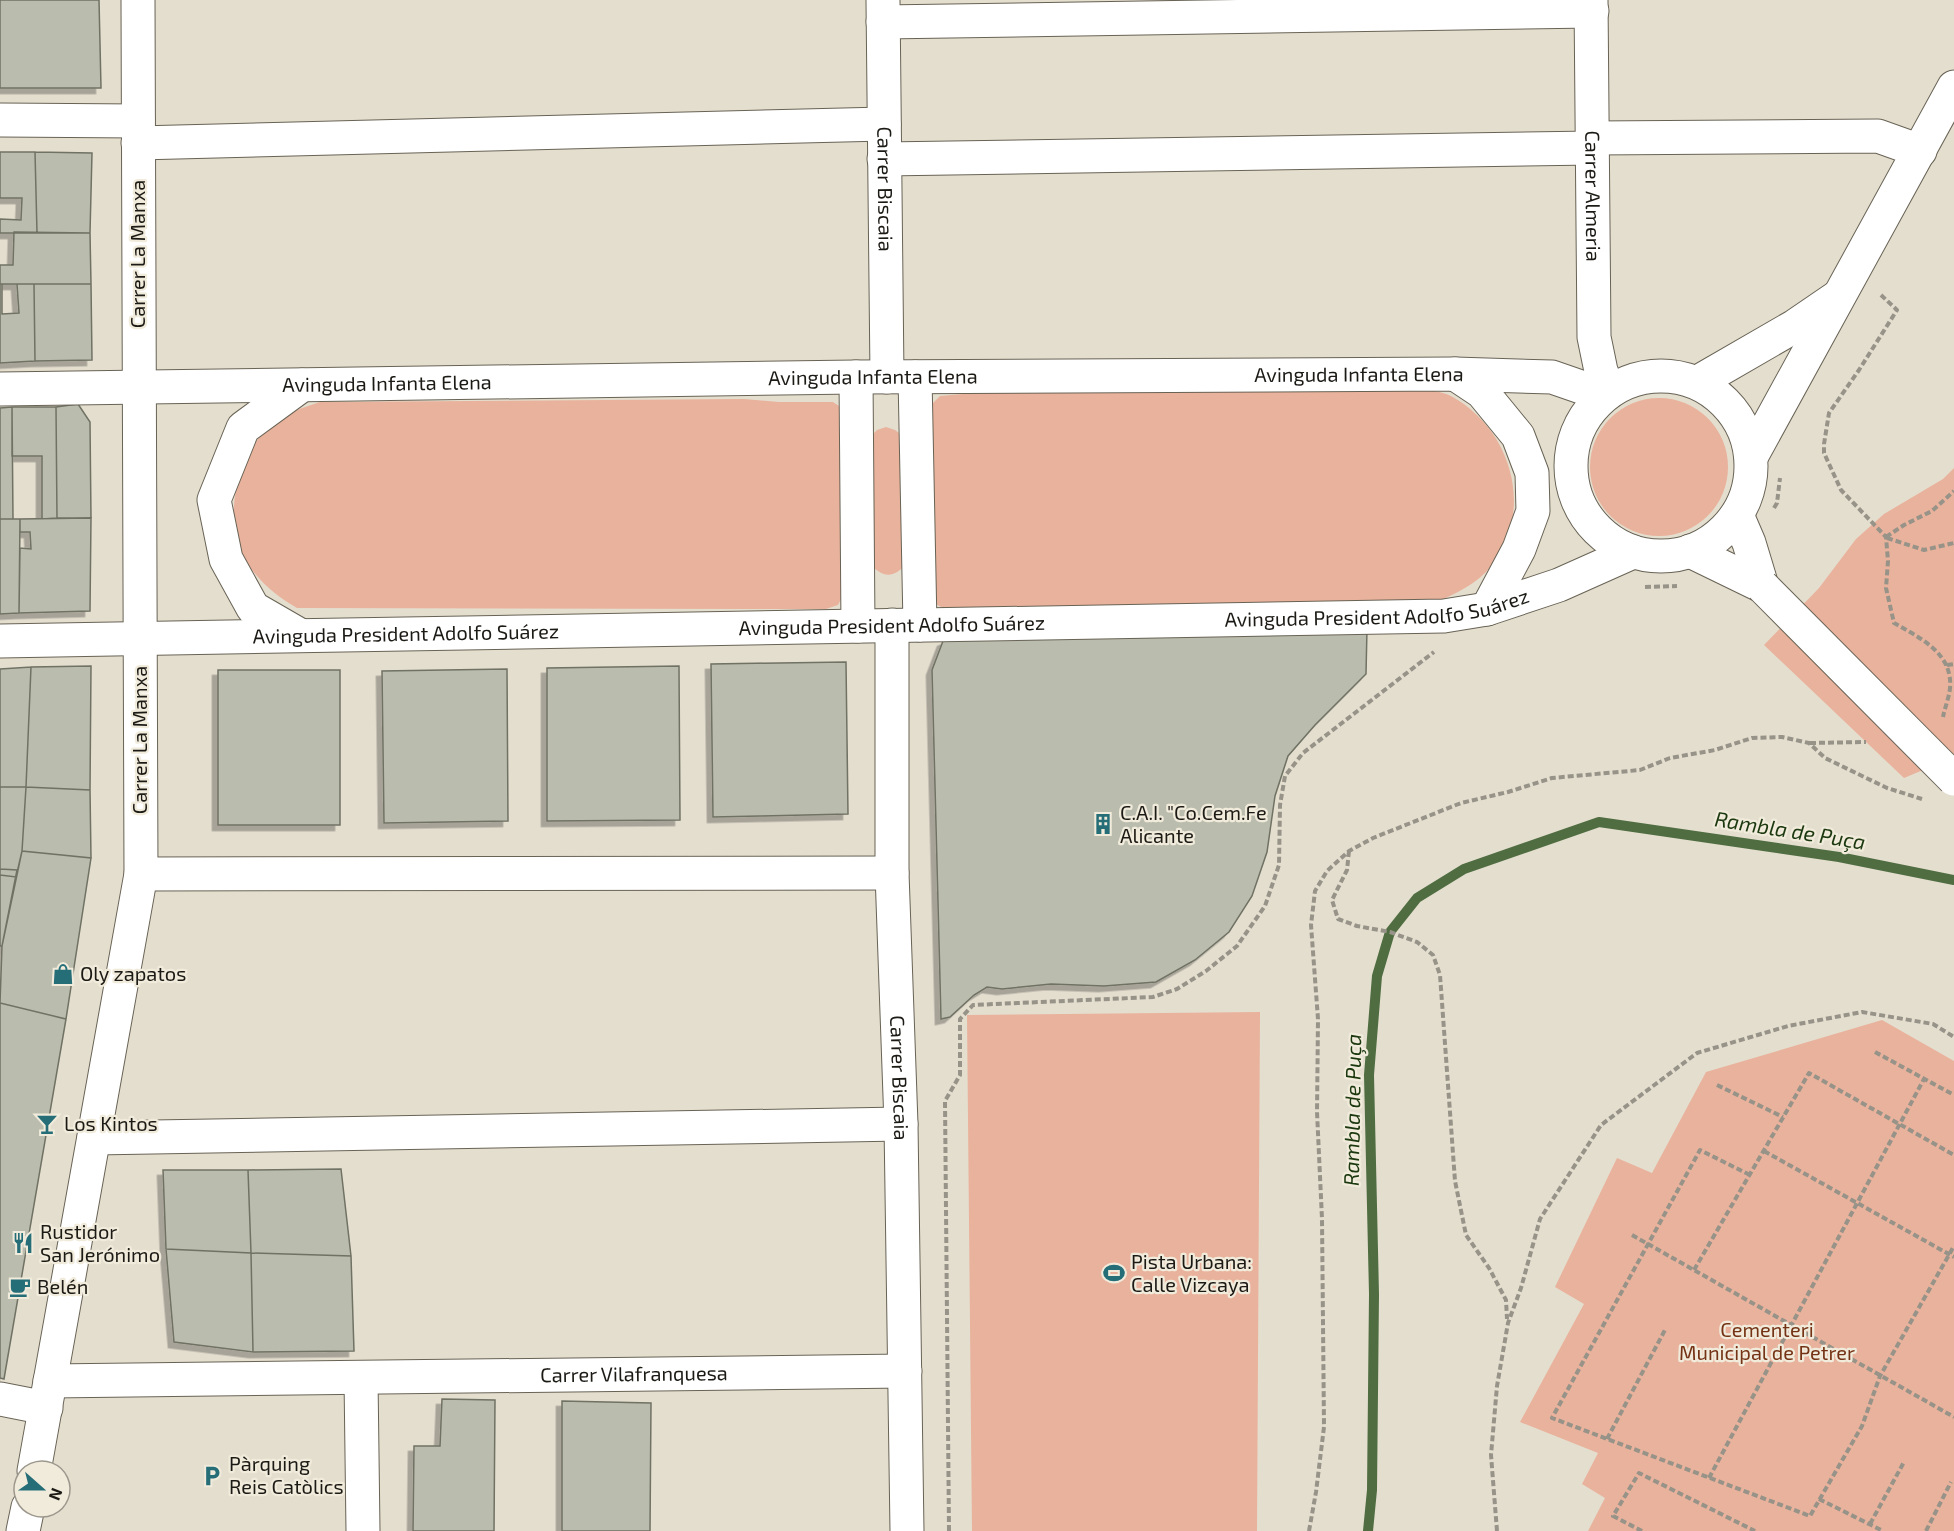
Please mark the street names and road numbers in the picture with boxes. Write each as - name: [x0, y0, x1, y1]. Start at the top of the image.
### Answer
- street label: Carrer Biscaia: [873, 126, 899, 252]
- street label: Carrer Almeria: [1581, 130, 1606, 262]
- street label: Carrer La Manxa: [125, 180, 149, 328]
- street label: Avinguda Infanta Elena: [1254, 361, 1464, 386]
- street label: Avinguda Infanta Elena: [768, 363, 978, 389]
- street label: Avinguda Infanta Elena: [282, 369, 492, 396]
- street label: Avinguda President Adolfo Suárez: [1224, 583, 1532, 631]
- street label: Avinguda President Adolfo Suárez: [738, 610, 1045, 639]
- street label: Avinguda President Adolfo Suárez: [252, 618, 559, 648]
- street label: Carrer La Manxa: [127, 666, 151, 814]
- street label: Carrer Biscaia: [886, 1015, 914, 1141]
- street label: Carrer Vilafranquesa: [540, 1360, 728, 1386]

